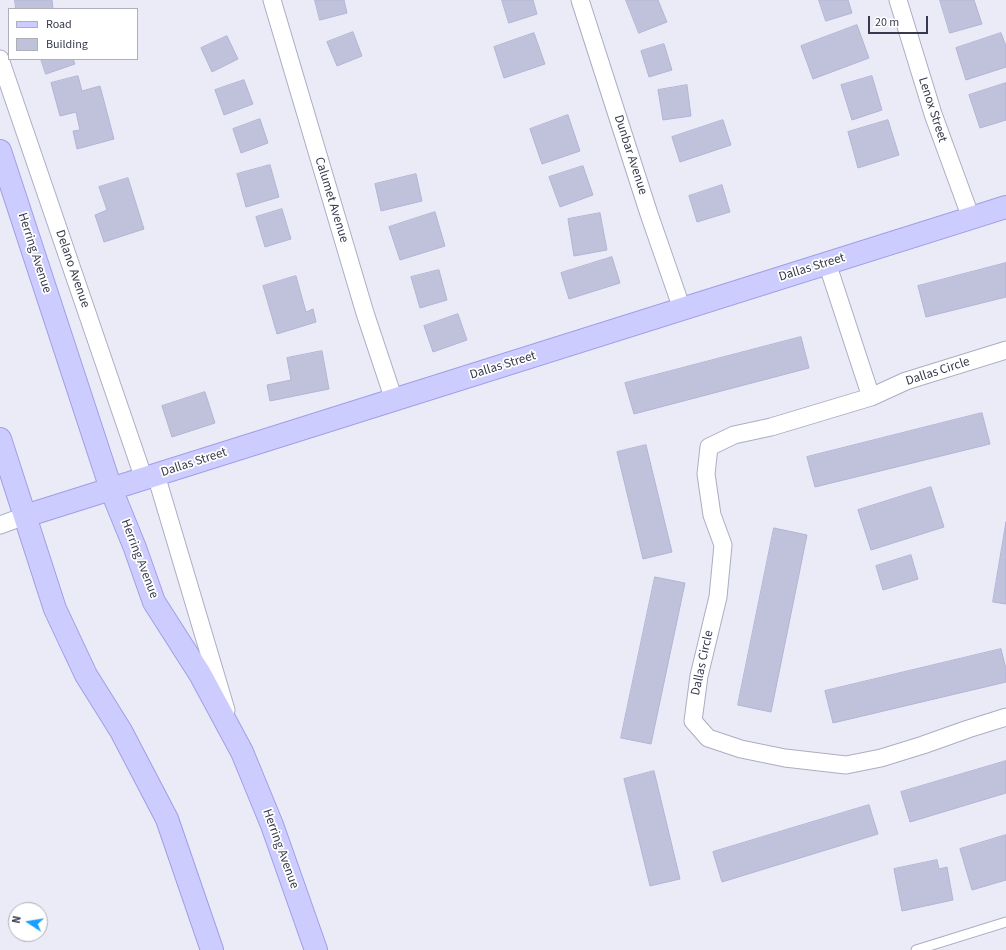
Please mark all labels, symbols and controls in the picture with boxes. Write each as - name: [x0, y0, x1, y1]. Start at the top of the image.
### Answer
- legend: [8, 8, 138, 60]
- scale bar: [870, 8, 930, 34]
- text: 20 m: [875, 14, 899, 31]
- text: Road: [46, 16, 72, 33]
- text: Building: [46, 36, 88, 53]
- street label: Lenox Street: [914, 75, 950, 145]
- street label: Dunbar Avenue: [610, 113, 650, 197]
- street label: Calumet Avenue: [311, 155, 351, 245]
- street label: Herring Avenue: [14, 211, 54, 295]
- street label: Delano Avenue: [51, 228, 93, 310]
- street label: Dallas Street: [777, 251, 847, 285]
- street label: Dallas Street: [468, 349, 538, 383]
- street label: Dallas Circle: [904, 354, 972, 390]
- street label: Dallas Street: [159, 445, 229, 481]
- street label: Herring Avenue: [117, 517, 161, 601]
- street label: Dallas Circle: [688, 629, 718, 697]
- street label: Herring Avenue: [258, 807, 302, 891]
- north arrow: [8, 902, 48, 942]
- text: N: [9, 914, 25, 925]

